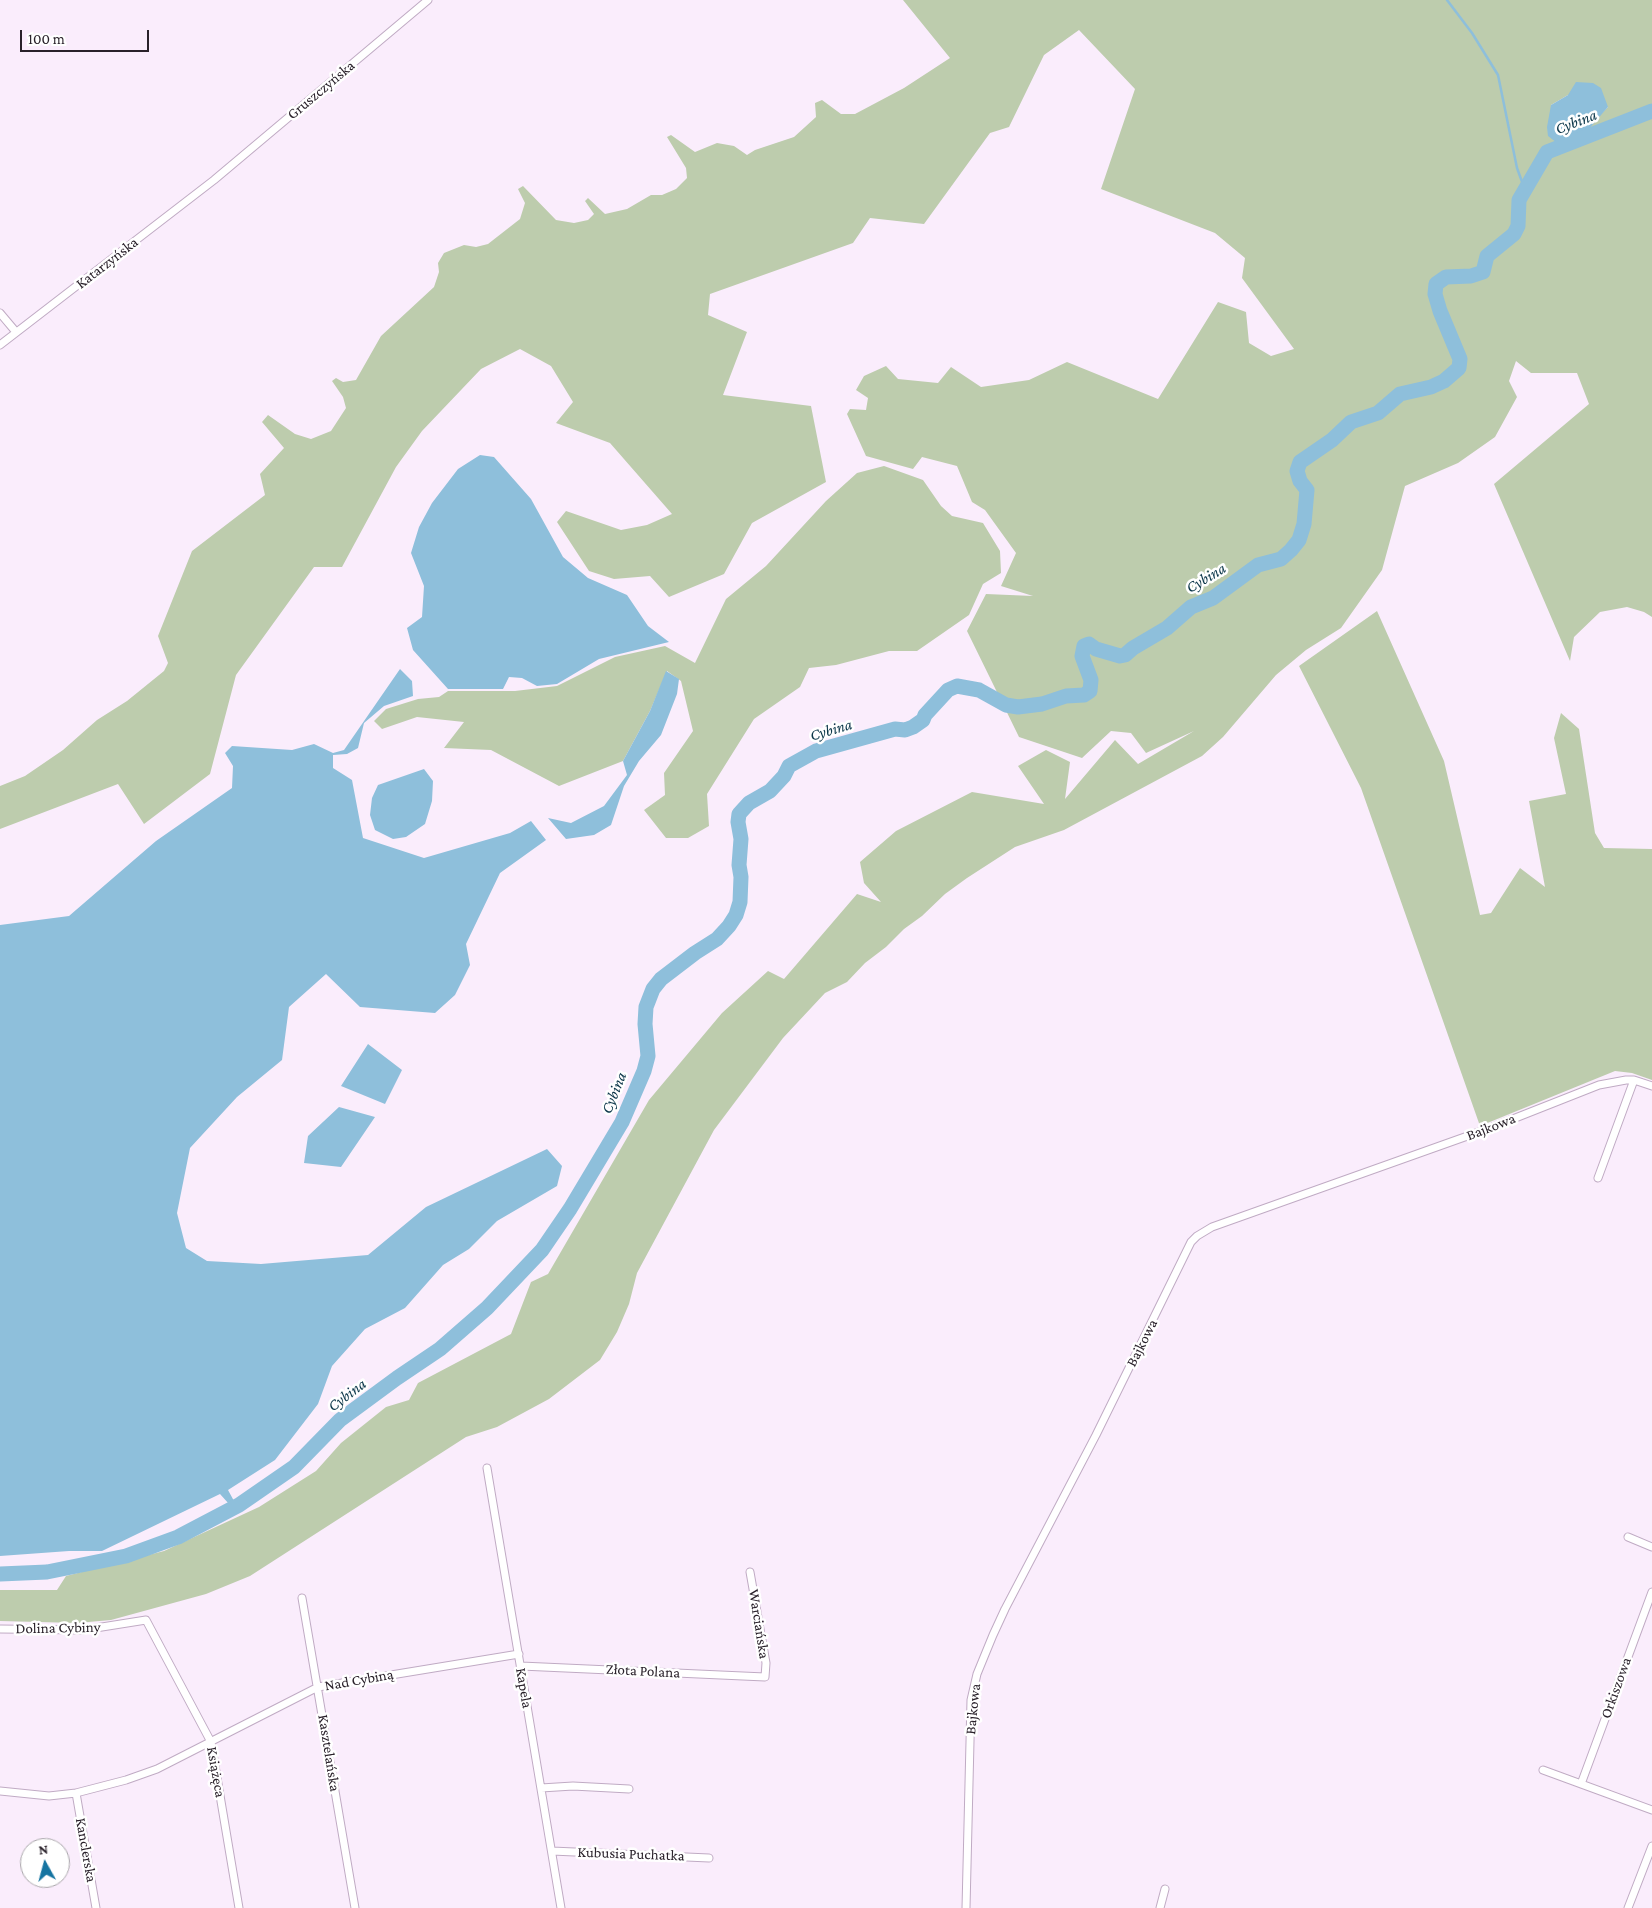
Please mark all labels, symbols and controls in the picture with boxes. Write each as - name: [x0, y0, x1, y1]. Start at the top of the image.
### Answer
- scale bar: [22, 20, 151, 52]
- text: 100 m: [28, 31, 65, 47]
- street label: Gruszczyńska: [284, 57, 358, 123]
- water label: Cybina: [1552, 105, 1600, 139]
- street label: Katarzyńska: [72, 233, 142, 293]
- water label: Cybina: [1183, 559, 1229, 597]
- water label: Cybina: [808, 715, 854, 745]
- water label: Cybina: [597, 1069, 631, 1117]
- street label: Bajkowa: [1464, 1109, 1518, 1145]
- street label: Bajkowa: [1122, 1316, 1162, 1370]
- water label: Cybina: [324, 1374, 370, 1416]
- street label: Warciańska: [745, 1588, 773, 1660]
- street label: Dolina Cybiny: [15, 1618, 101, 1638]
- street label: Orkiszowa: [1597, 1655, 1635, 1721]
- street label: Złota Polana: [605, 1660, 681, 1682]
- street label: Nad Cybiną: [323, 1665, 395, 1695]
- street label: Kapela: [512, 1666, 536, 1710]
- street label: Bajkowa: [961, 1683, 985, 1735]
- street label: Kasztelańska: [314, 1713, 344, 1793]
- street label: Książęca: [203, 1745, 229, 1799]
- street label: Kanclerska: [71, 1816, 101, 1884]
- north arrow: [20, 1838, 70, 1888]
- text: N: [38, 1841, 49, 1858]
- street label: Kubusia Puchatka: [577, 1843, 685, 1865]

